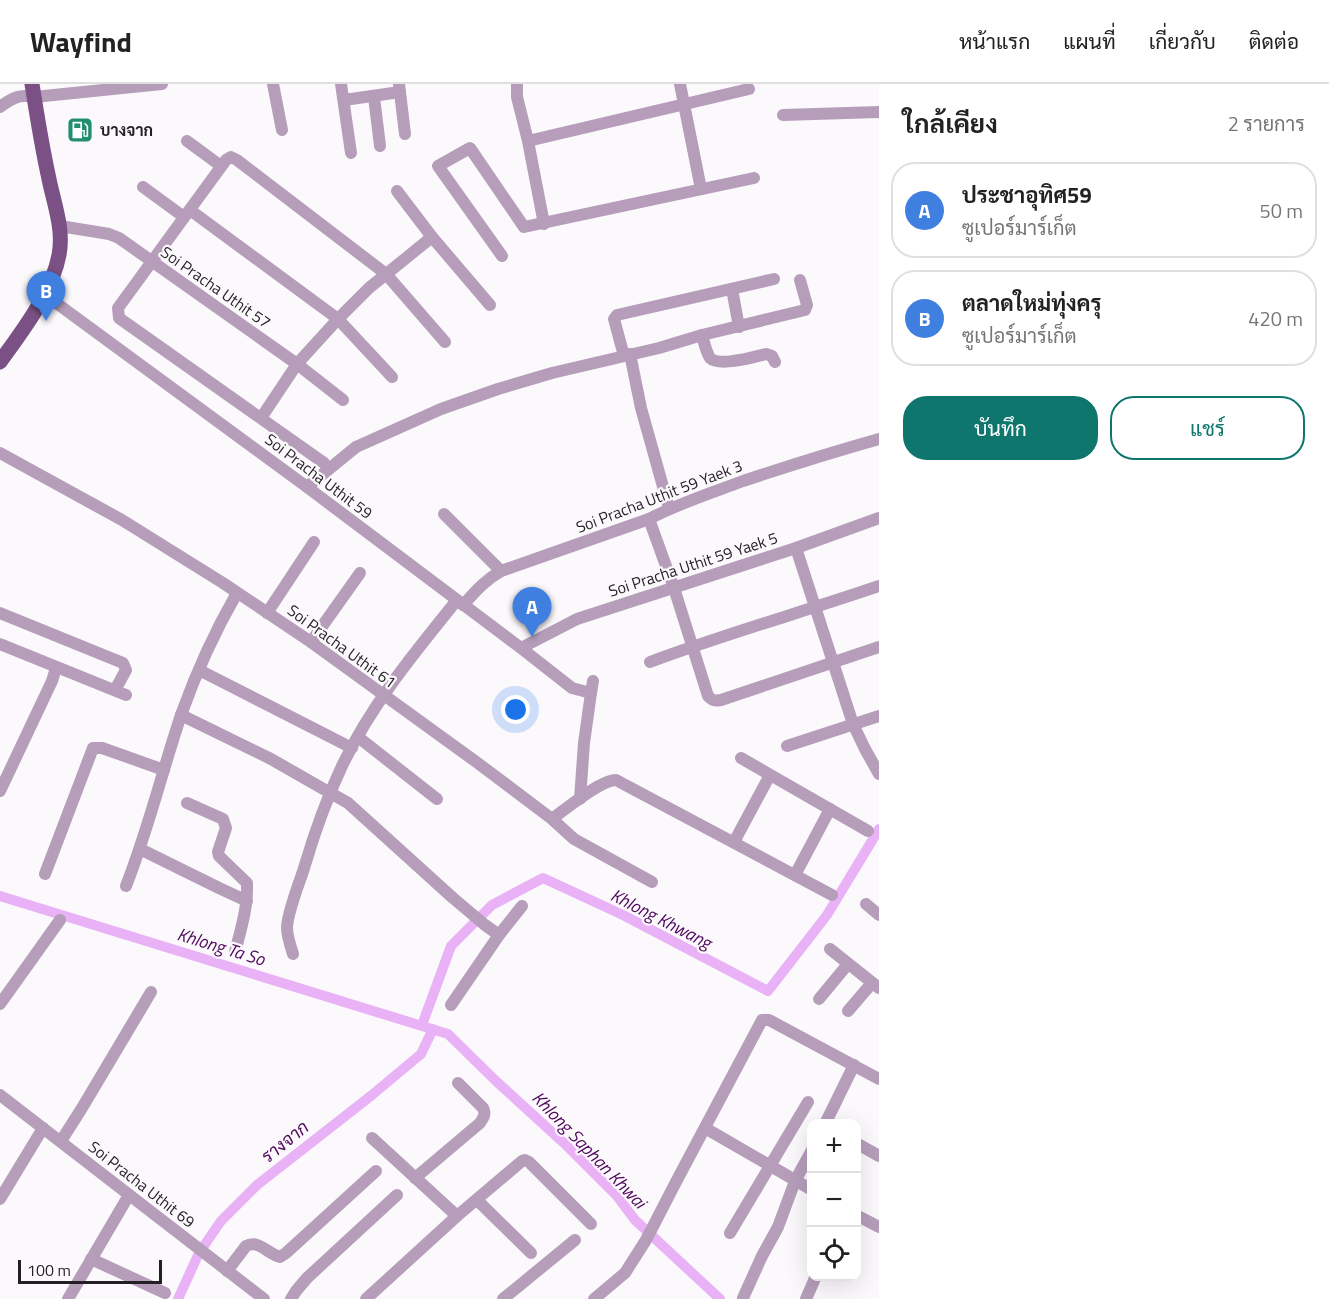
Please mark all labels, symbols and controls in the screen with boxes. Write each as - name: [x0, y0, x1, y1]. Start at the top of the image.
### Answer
- text: Wayfind: [30, 20, 132, 63]
- text: หน้าแรก: [959, 25, 1030, 57]
- text: แผนที่: [1063, 25, 1116, 57]
- text: เกี่ยวกับ: [1149, 25, 1216, 57]
- text: ติดต่อ: [1249, 25, 1299, 57]
- text: ใกล้เคียง: [903, 104, 998, 143]
- text: 2 รายการ: [1228, 108, 1305, 139]
- fuel station icon: บางจาก: [65, 115, 95, 145]
- place label: บางจาก: [100, 118, 153, 142]
- text: ประชาอุทิศ59: [962, 178, 1092, 212]
- text: A: [918, 195, 931, 226]
- text: 50 m: [1259, 195, 1303, 226]
- text: ซูเปอร์มาร์เก็ต: [962, 212, 1077, 243]
- street label: Soi Pracha Uthit 57: [156, 240, 276, 334]
- pin: B: [26, 272, 66, 321]
- text: ตลาดใหม่ทุ่งครุ: [962, 286, 1101, 320]
- text: B: [918, 303, 931, 334]
- text: 420 m: [1248, 303, 1303, 334]
- text: ซูเปอร์มาร์เก็ต: [962, 320, 1077, 351]
- button: บันทึก: [903, 396, 1098, 460]
- button: แชร์: [1110, 396, 1305, 460]
- street label: Soi Pracha Uthit 59: [260, 427, 378, 525]
- street label: Soi Pracha Uthit 59 Yaek 3: [572, 453, 746, 539]
- street label: Soi Pracha Uthit 59 Yaek 5: [605, 525, 781, 603]
- pin: A: [512, 588, 552, 637]
- street label: Soi Pracha Uthit 61: [283, 598, 401, 694]
- your location: [501, 695, 530, 724]
- water label: Khlong Khwang: [606, 882, 719, 957]
- water label: Khlong Ta So: [174, 920, 269, 973]
- water label: Khlong Saphan Khwai: [526, 1085, 654, 1216]
- water label: รางจาก: [255, 1114, 314, 1169]
- map controls: [807, 1119, 861, 1281]
- button: +: [807, 1119, 861, 1173]
- street label: Soi Pracha Uthit 69: [84, 1135, 200, 1233]
- button: −: [807, 1173, 861, 1227]
- button: locate: [807, 1227, 861, 1281]
- scale bar: [18, 1257, 162, 1284]
- text: 100 m: [27, 1258, 71, 1282]

